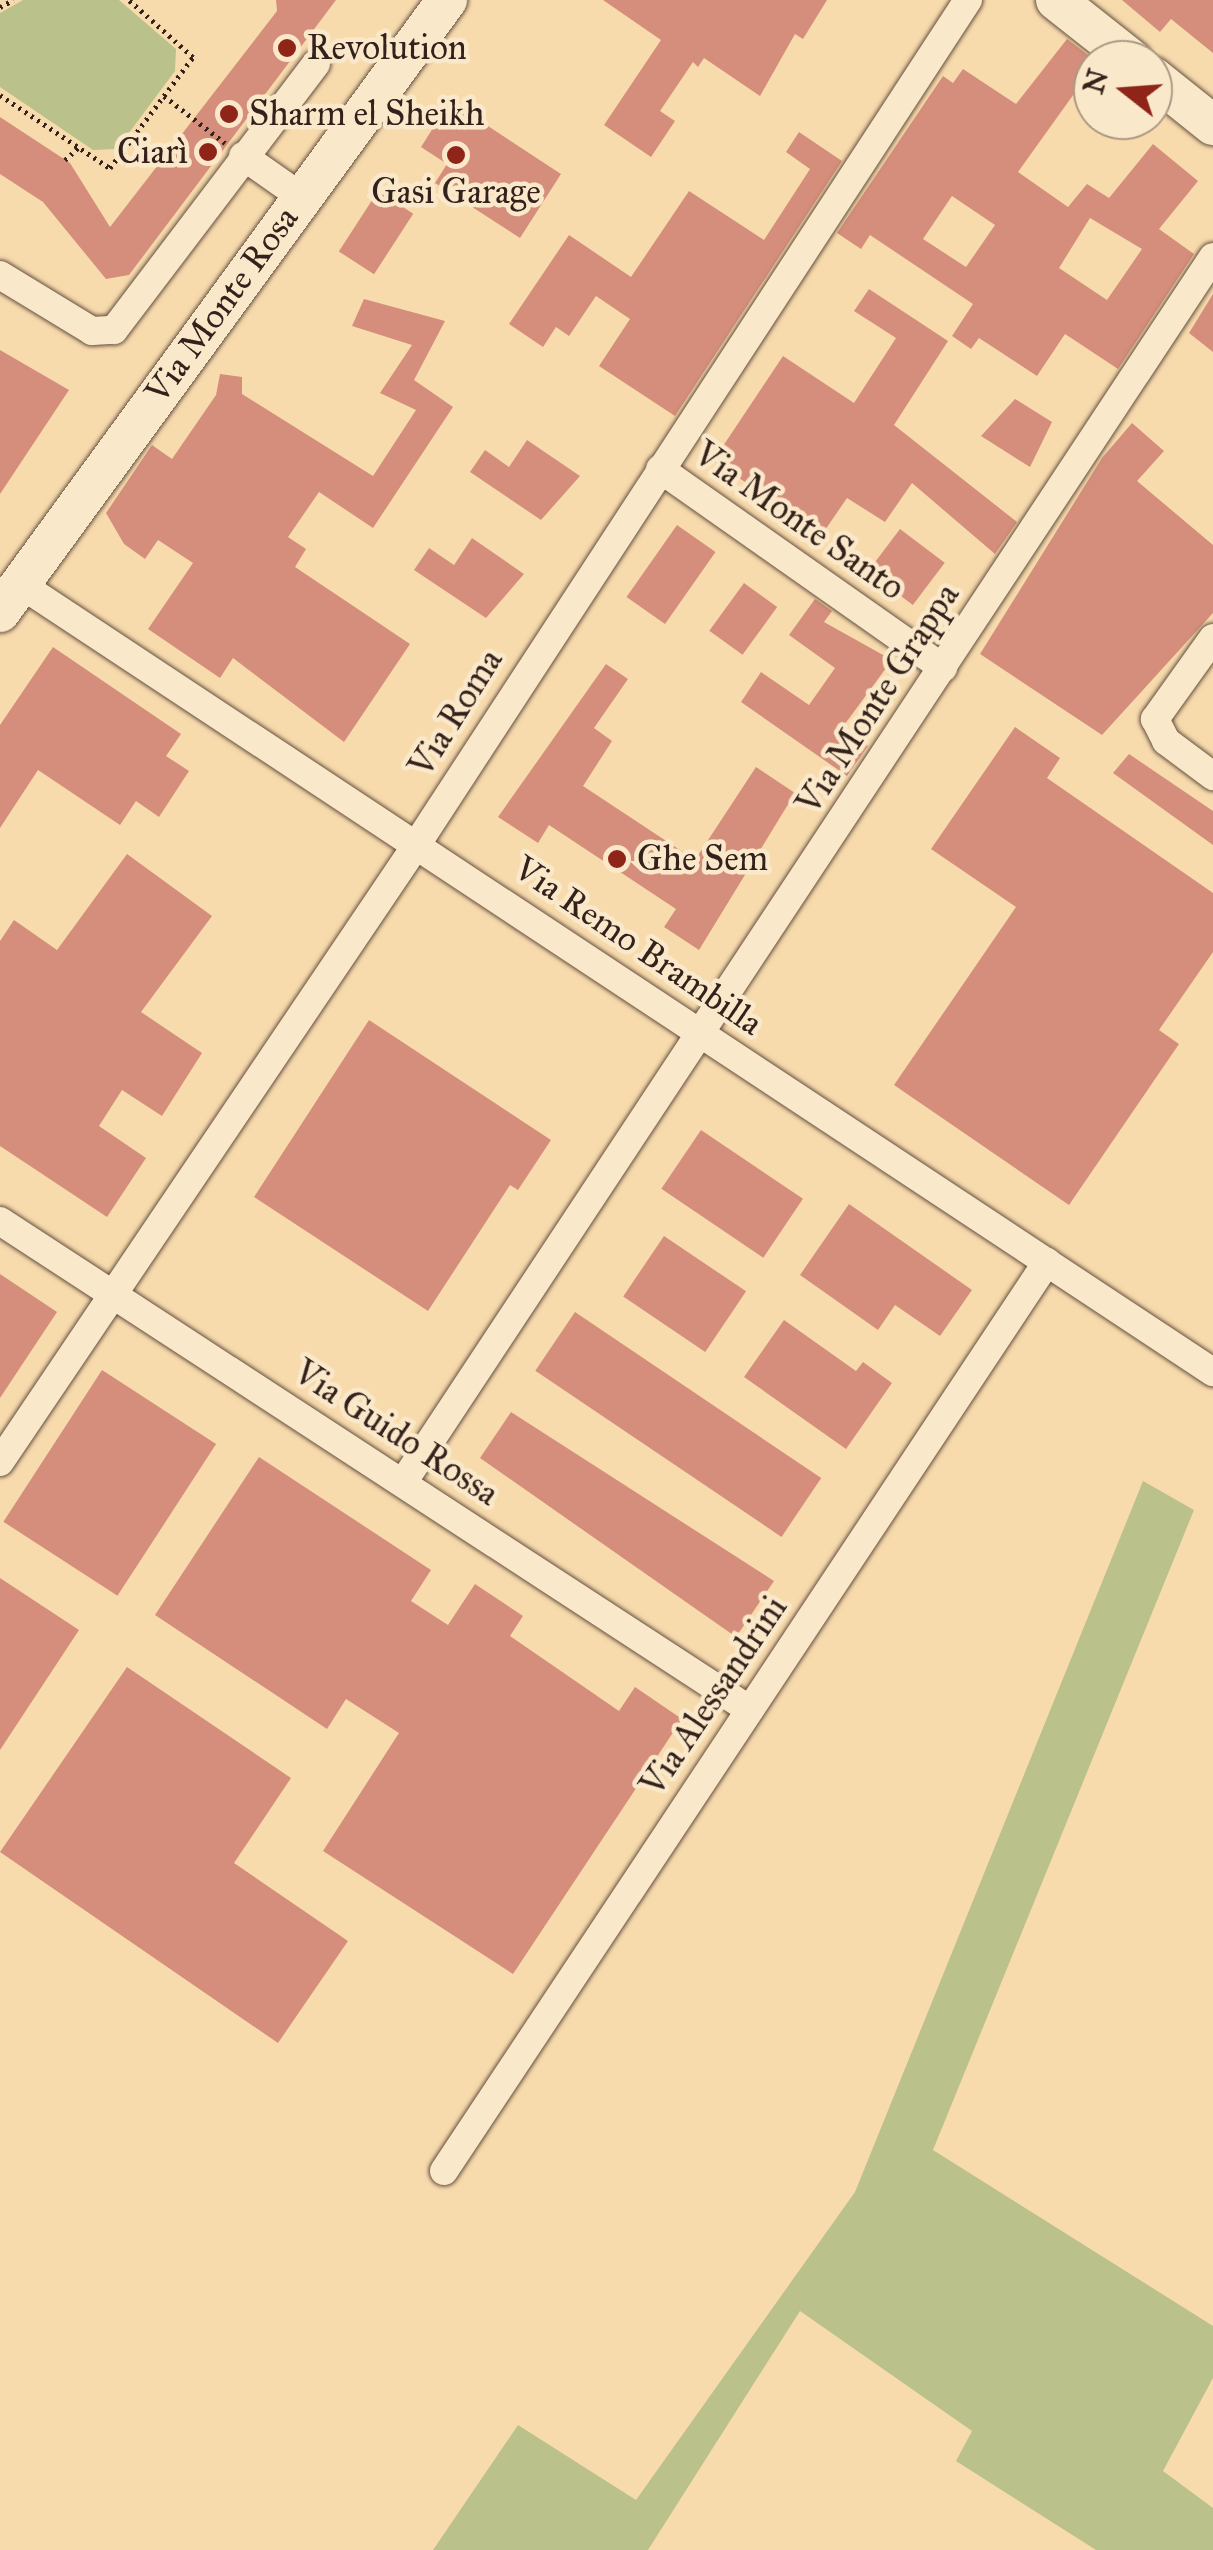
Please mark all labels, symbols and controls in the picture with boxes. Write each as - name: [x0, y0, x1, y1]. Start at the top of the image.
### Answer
- place label: Revolution: [307, 27, 467, 69]
- marker: Revolution: [276, 37, 298, 59]
- north arrow: [1073, 40, 1173, 140]
- text: N: [1076, 65, 1116, 98]
- place label: Sharm el Sheikh: [249, 93, 484, 135]
- marker: Sharm el Sheikh: [218, 103, 240, 125]
- place label: Ciarì: [117, 131, 188, 173]
- marker: Ciarì: [197, 141, 219, 163]
- marker: Gasi Garage: [445, 144, 467, 166]
- place label: Gasi Garage: [371, 171, 541, 213]
- street label: Via Monte Rosa: [137, 198, 307, 412]
- street label: Via Monte Santo: [686, 433, 912, 609]
- street label: Via Monte Grappa: [788, 576, 968, 822]
- street label: Via Roma: [400, 641, 512, 785]
- place label: Ghe Sem: [637, 838, 768, 880]
- street label: Via Remo Brambilla: [506, 847, 770, 1045]
- marker: Ghe Sem: [606, 848, 628, 870]
- street label: Via Guido Rossa: [286, 1351, 506, 1515]
- street label: Via Alessandrini: [632, 1588, 796, 1804]

